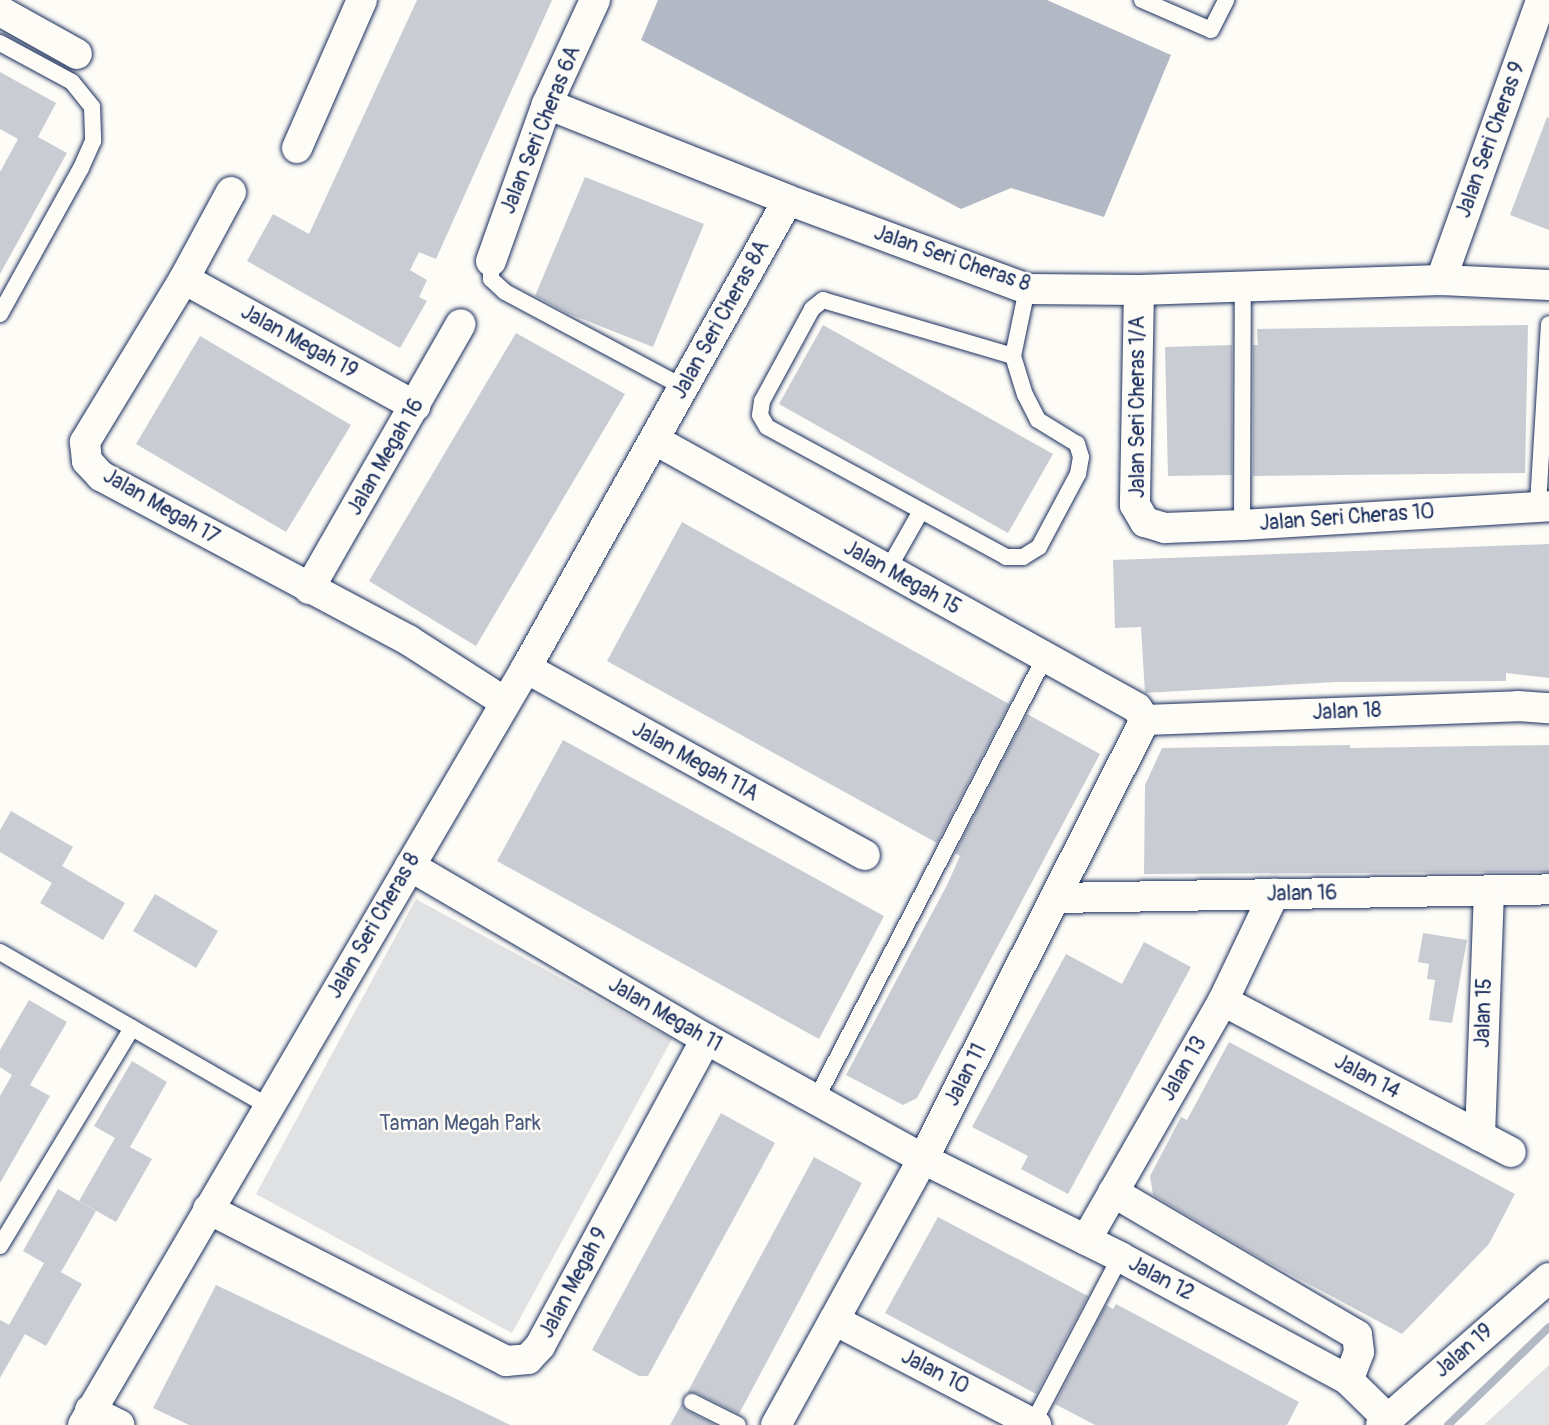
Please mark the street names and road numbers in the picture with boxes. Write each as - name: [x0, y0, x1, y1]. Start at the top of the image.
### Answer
- street label: Jalan Seri Cheras 6A: [496, 42, 586, 218]
- street label: Jalan Seri Cheras 9: [1451, 59, 1531, 221]
- street label: Jalan Seri Cheras 8: [870, 220, 1034, 298]
- street label: Jalan Seri Cheras 8A: [667, 236, 775, 404]
- street label: Jalan Megah 19: [236, 300, 362, 384]
- street label: Jalan Seri Cheras 1/A: [1125, 316, 1151, 498]
- street label: Jalan Megah 16: [342, 394, 430, 520]
- street label: Jalan Megah 17: [98, 464, 224, 550]
- street label: Jalan Seri Cheras 10: [1258, 499, 1436, 537]
- street label: Jalan Megah 15: [839, 535, 965, 621]
- street label: Jalan 18: [1312, 698, 1382, 726]
- street label: Jalan Megah 11A: [627, 717, 763, 807]
- street label: Jalan Seri Cheras 8: [322, 849, 426, 1003]
- street label: Jalan 16: [1266, 881, 1338, 907]
- street label: Jalan Megah 11: [604, 972, 726, 1058]
- street label: Jalan 15: [1470, 978, 1498, 1048]
- street label: Jalan 13: [1156, 1032, 1212, 1106]
- street label: Jalan 11: [940, 1040, 992, 1110]
- street label: Jalan 14: [1330, 1049, 1404, 1105]
- street label: Jalan Megah 9: [534, 1223, 614, 1343]
- street label: Jalan 12: [1124, 1251, 1198, 1307]
- street label: Jalan 19: [1430, 1319, 1498, 1383]
- street label: Jalan 10: [897, 1344, 973, 1400]

